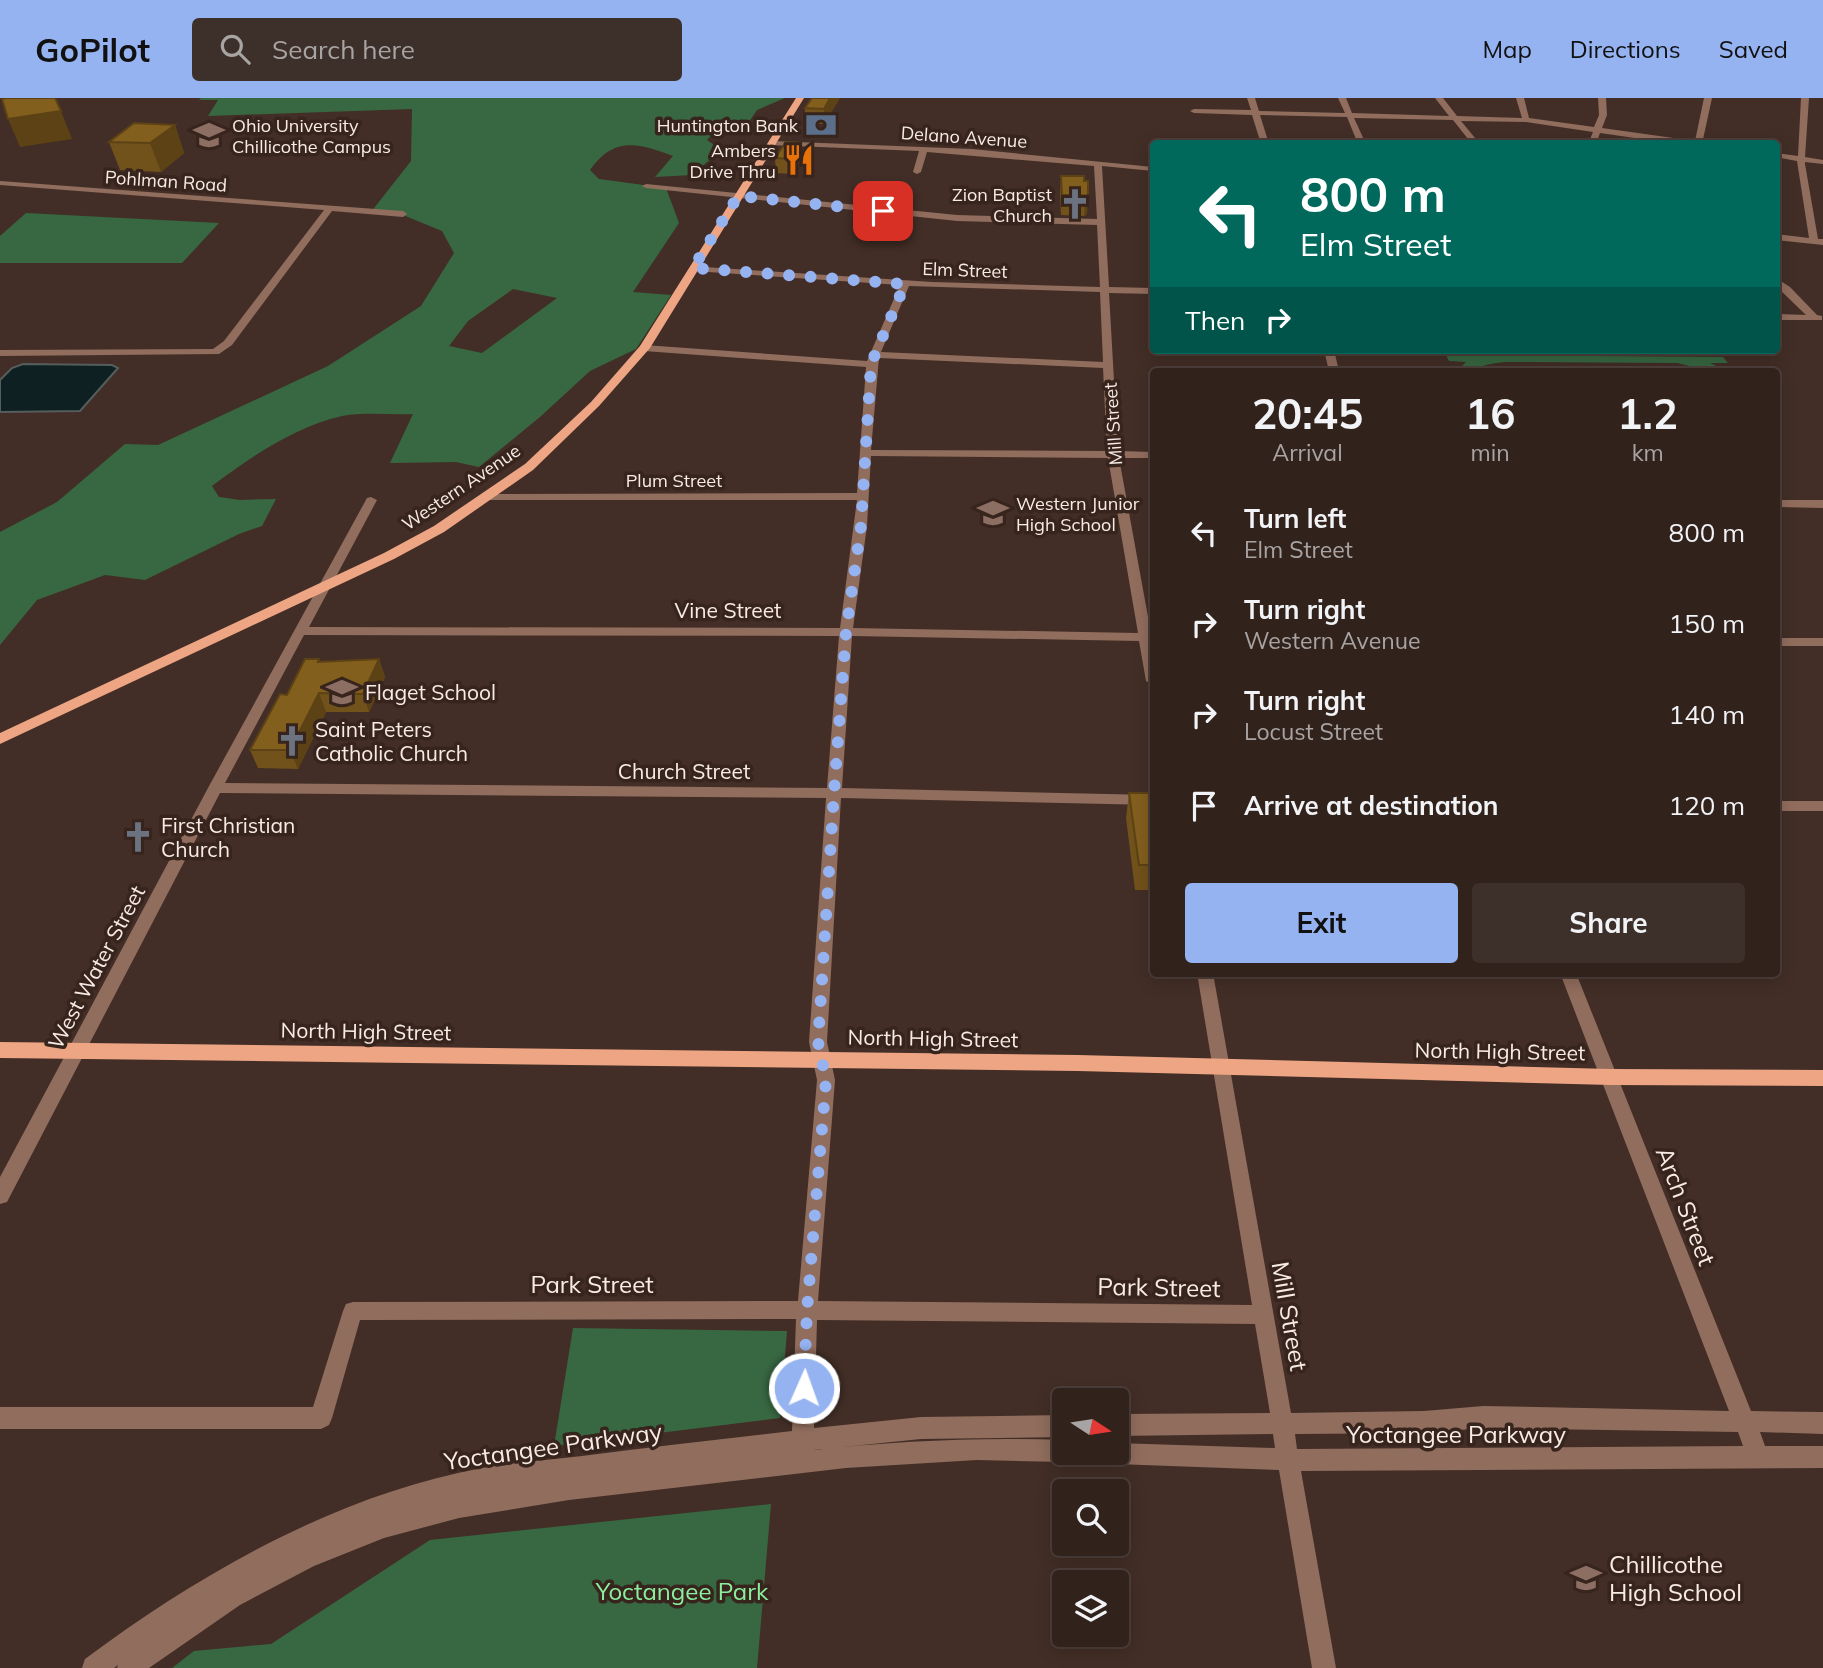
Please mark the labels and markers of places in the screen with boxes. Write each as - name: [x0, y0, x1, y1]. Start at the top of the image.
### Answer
- bank icon: Huntington Bank: [804, 108, 838, 142]
- place label: Ohio University Chillicothe Campus: [232, 114, 391, 158]
- place label: Huntington Bank: [657, 114, 799, 137]
- school or university icon: Ohio University Chillicothe Campus: [192, 118, 226, 152]
- place label: Ambers Drive Thru: [689, 139, 776, 183]
- restaurant icon: Ambers Drive Thru: [782, 143, 816, 177]
- pin: [853, 181, 913, 241]
- place label: Zion Baptist Church: [952, 183, 1052, 227]
- church icon: Zion Baptist Church: [1058, 187, 1092, 221]
- place label: Western Junior High School: [1016, 492, 1140, 536]
- school or university icon: Western Junior High School: [976, 496, 1010, 530]
- school or university icon: Flaget School: [325, 675, 359, 709]
- place label: Flaget School: [365, 679, 496, 705]
- place label: Saint Peters Catholic Church: [315, 716, 468, 766]
- church icon: Saint Peters Catholic Church: [275, 724, 309, 758]
- place label: First Christian Church: [161, 812, 295, 862]
- church icon: First Christian Church: [121, 820, 155, 854]
- place label: Chillicothe High School: [1609, 1549, 1742, 1607]
- school or university icon: Chillicothe High School: [1569, 1561, 1603, 1595]

